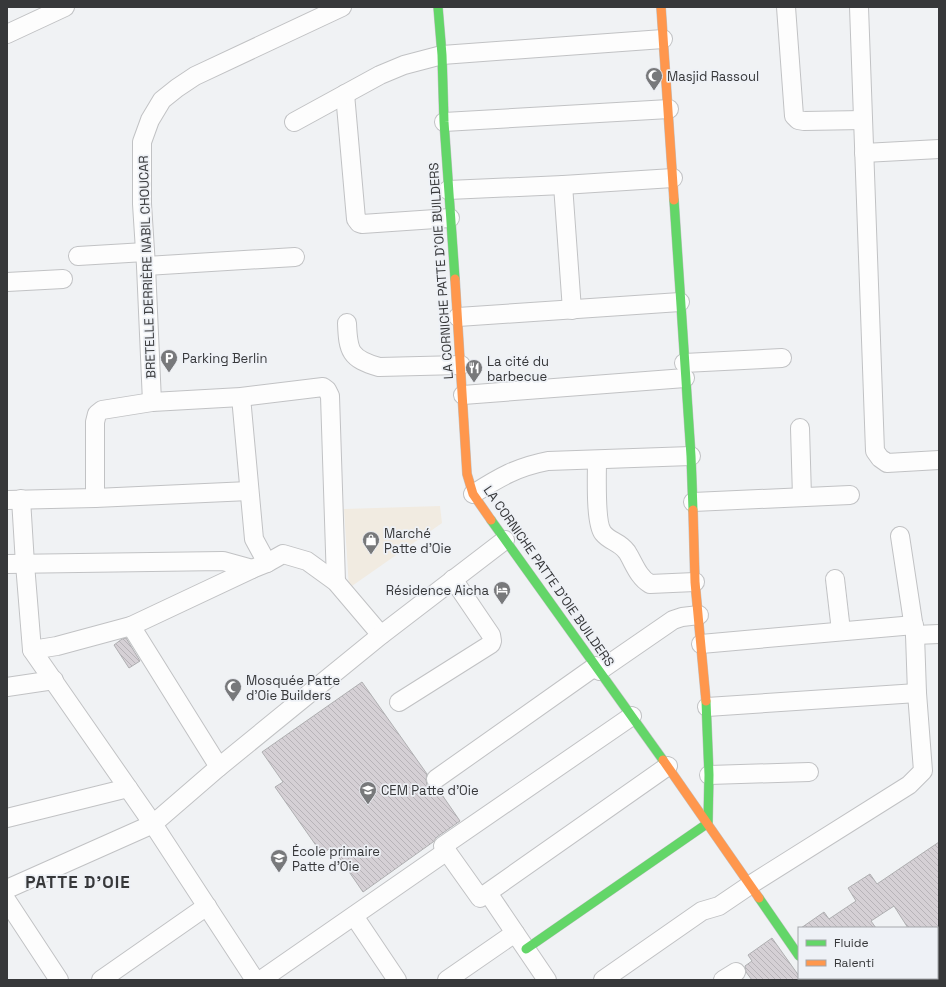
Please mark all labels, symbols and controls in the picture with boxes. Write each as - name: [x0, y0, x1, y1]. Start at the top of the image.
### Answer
- mosque icon: Masjid Rassoul: [644, 66, 664, 91]
- place label: Masjid Rassoul: [667, 68, 759, 85]
- street label: BRETELLE DERRIÈRE NABIL CHOUCAR: [135, 155, 159, 379]
- street label: LA CORNICHE PATTE D'OIE BUILDERS: [425, 162, 457, 380]
- parking icon: Parking Berlin: [159, 348, 179, 373]
- place label: Parking Berlin: [182, 350, 267, 367]
- place label: La cité du barbecue: [487, 353, 549, 385]
- restaurant icon: La cité du barbecue: [464, 358, 484, 383]
- street label: LA CORNICHE PATTE D'OIE BUILDERS: [480, 482, 618, 670]
- place label: Marché Patte d'Oie: [384, 525, 451, 557]
- shop icon: Marché Patte d'Oie: [361, 530, 381, 555]
- hotel icon: Résidence Aicha: [492, 580, 512, 605]
- place label: Résidence Aicha: [386, 582, 490, 599]
- place label: Mosquée Patte d'Oie Builders: [246, 672, 340, 704]
- mosque icon: Mosquée Patte d'Oie Builders: [223, 677, 243, 702]
- school or university icon: CEM Patte d'Oie: [358, 780, 378, 805]
- place label: CEM Patte d'Oie: [381, 782, 479, 799]
- place label: École primaire Patte d'Oie: [292, 843, 380, 875]
- school or university icon: École primaire Patte d'Oie: [269, 848, 289, 873]
- district label: PATTE D'OIE: [25, 871, 131, 893]
- legend: [798, 927, 938, 979]
- text: Fluide: [834, 935, 869, 951]
- text: Ralenti: [834, 955, 874, 971]

